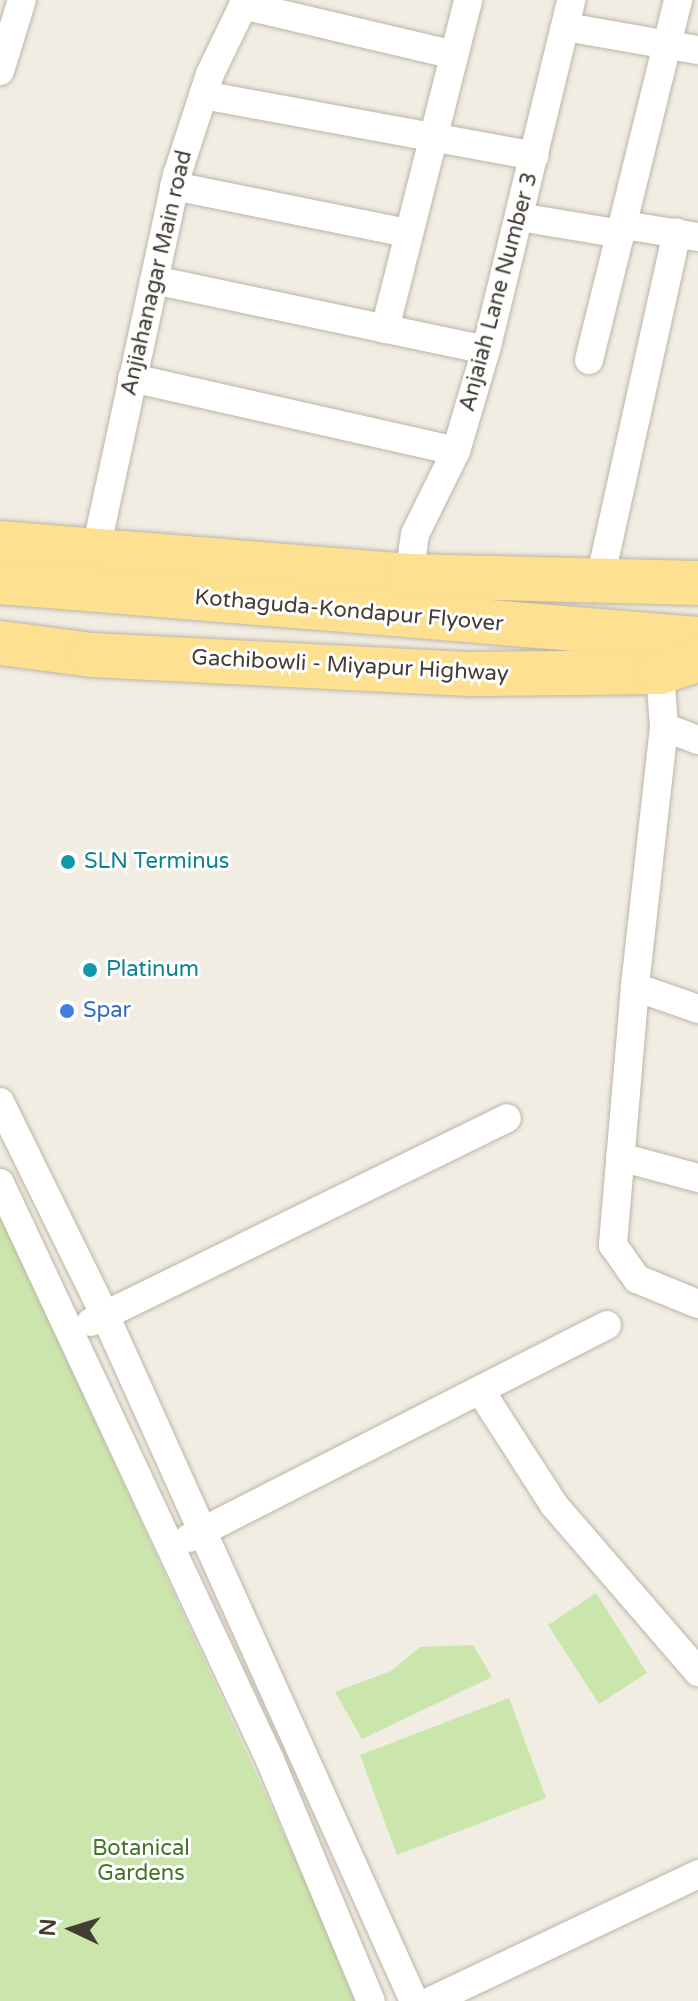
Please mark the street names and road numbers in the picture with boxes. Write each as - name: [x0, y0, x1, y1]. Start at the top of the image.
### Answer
- street label: Anjiahanagar Main road: [116, 148, 198, 398]
- street label: Anjaiah Lane Number 3: [454, 170, 544, 414]
- street label: Kothaguda-Kondapur Flyover: [194, 584, 504, 638]
- street label: Gachibowli - Miyapur Highway: [191, 645, 509, 687]

